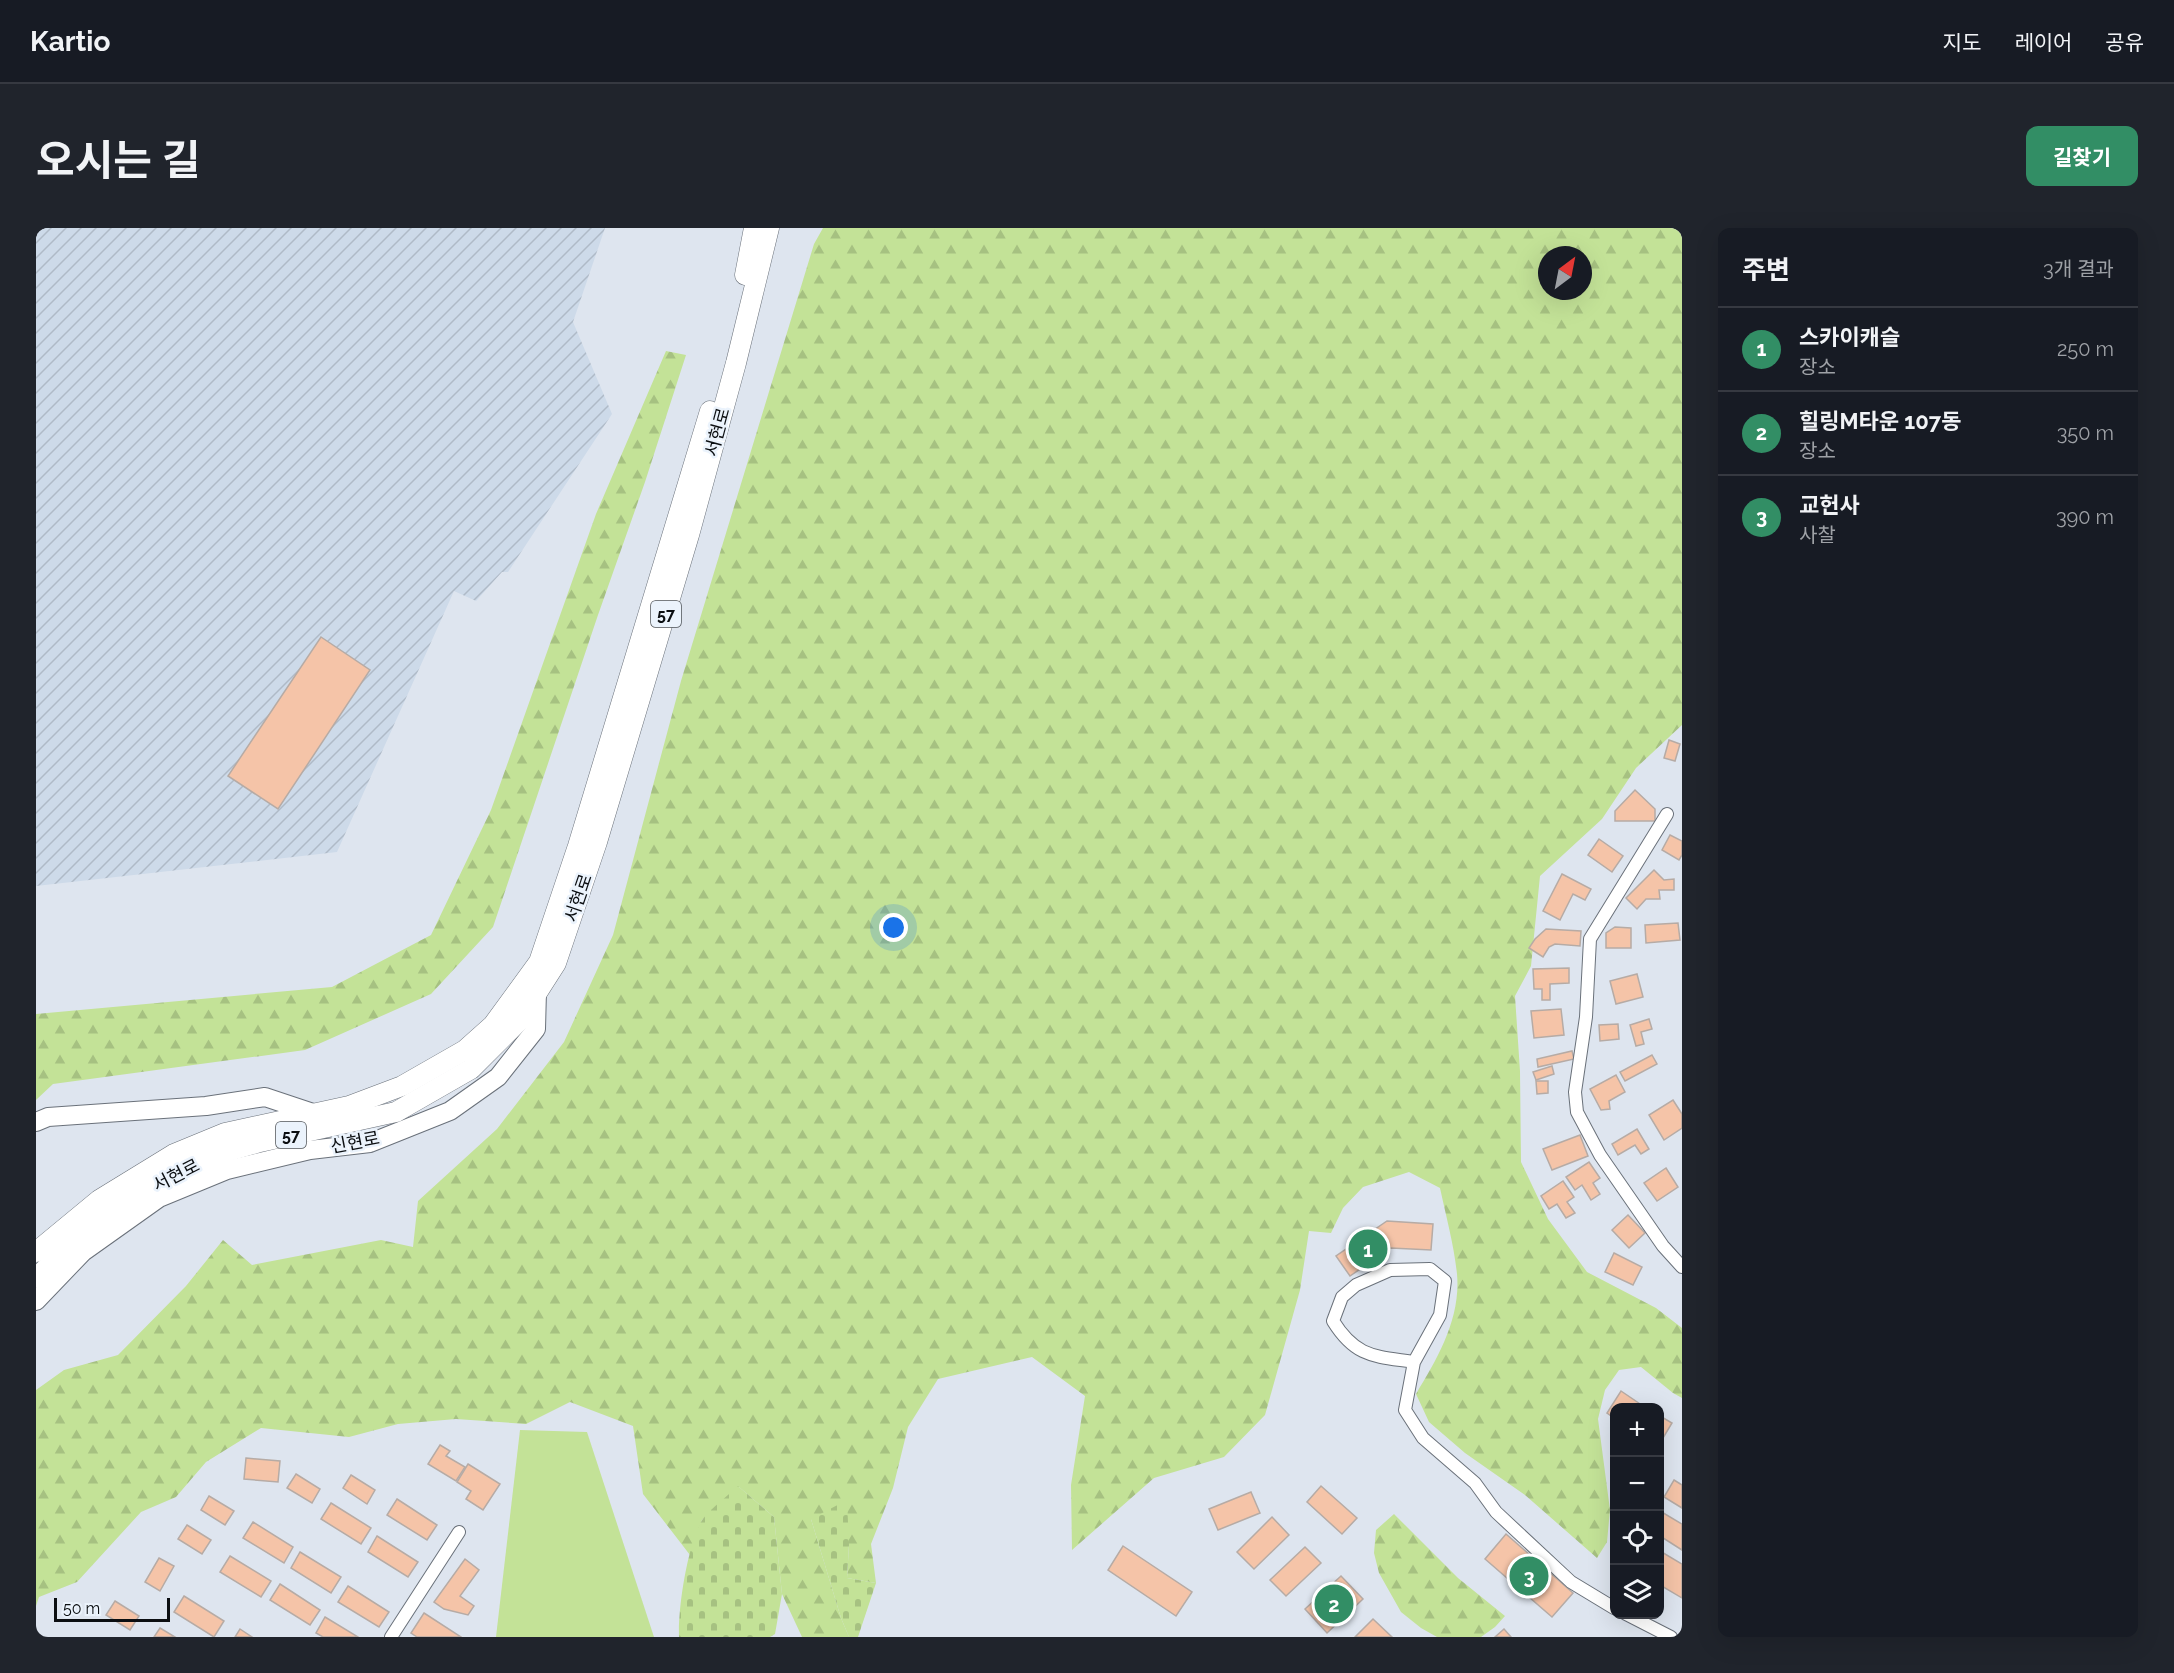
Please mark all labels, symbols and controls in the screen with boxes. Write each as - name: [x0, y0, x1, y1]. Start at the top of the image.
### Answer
- text: Kartio: [30, 25, 110, 58]
- text: 지도: [1943, 30, 1981, 55]
- text: 레이어: [2014, 30, 2072, 55]
- text: 공유: [2105, 30, 2144, 55]
- button: 길찾기: [2026, 126, 2138, 186]
- text: 오시는 길: [36, 136, 201, 185]
- north arrow: [1538, 246, 1592, 300]
- text: 주변: [1742, 255, 1790, 285]
- text: 3개 결과: [2043, 257, 2114, 281]
- text: 스카이캐슬: [1799, 324, 1900, 350]
- text: 1: [1757, 337, 1766, 361]
- text: 250 m: [2057, 337, 2114, 361]
- text: 장소: [1799, 355, 1836, 379]
- street label: 서현로: [700, 405, 734, 459]
- text: 힐링M타운 107동: [1799, 408, 1961, 434]
- text: 2: [1756, 421, 1767, 445]
- text: 350 m: [2057, 421, 2114, 445]
- text: 장소: [1799, 439, 1836, 463]
- text: 교헌사: [1799, 492, 1860, 518]
- text: 3: [1756, 505, 1767, 529]
- text: 390 m: [2056, 505, 2114, 529]
- text: 사찰: [1799, 523, 1836, 547]
- road number: 57: [651, 601, 681, 627]
- street label: 서현로: [560, 871, 596, 925]
- your location: [879, 913, 908, 942]
- road number: 57: [276, 1122, 306, 1148]
- street label: 신현로: [329, 1127, 381, 1157]
- street label: 서현로: [149, 1154, 203, 1196]
- pin: 1: [1348, 1226, 1388, 1272]
- map controls: [1610, 1403, 1664, 1619]
- button: +: [1610, 1403, 1664, 1457]
- button: −: [1610, 1457, 1664, 1511]
- button: locate: [1610, 1511, 1664, 1565]
- pin: 3: [1510, 1554, 1548, 1598]
- button: layers: [1610, 1565, 1664, 1619]
- pin: 2: [1314, 1582, 1354, 1626]
- scale bar: [54, 1595, 170, 1622]
- text: 50 m: [63, 1599, 100, 1618]

